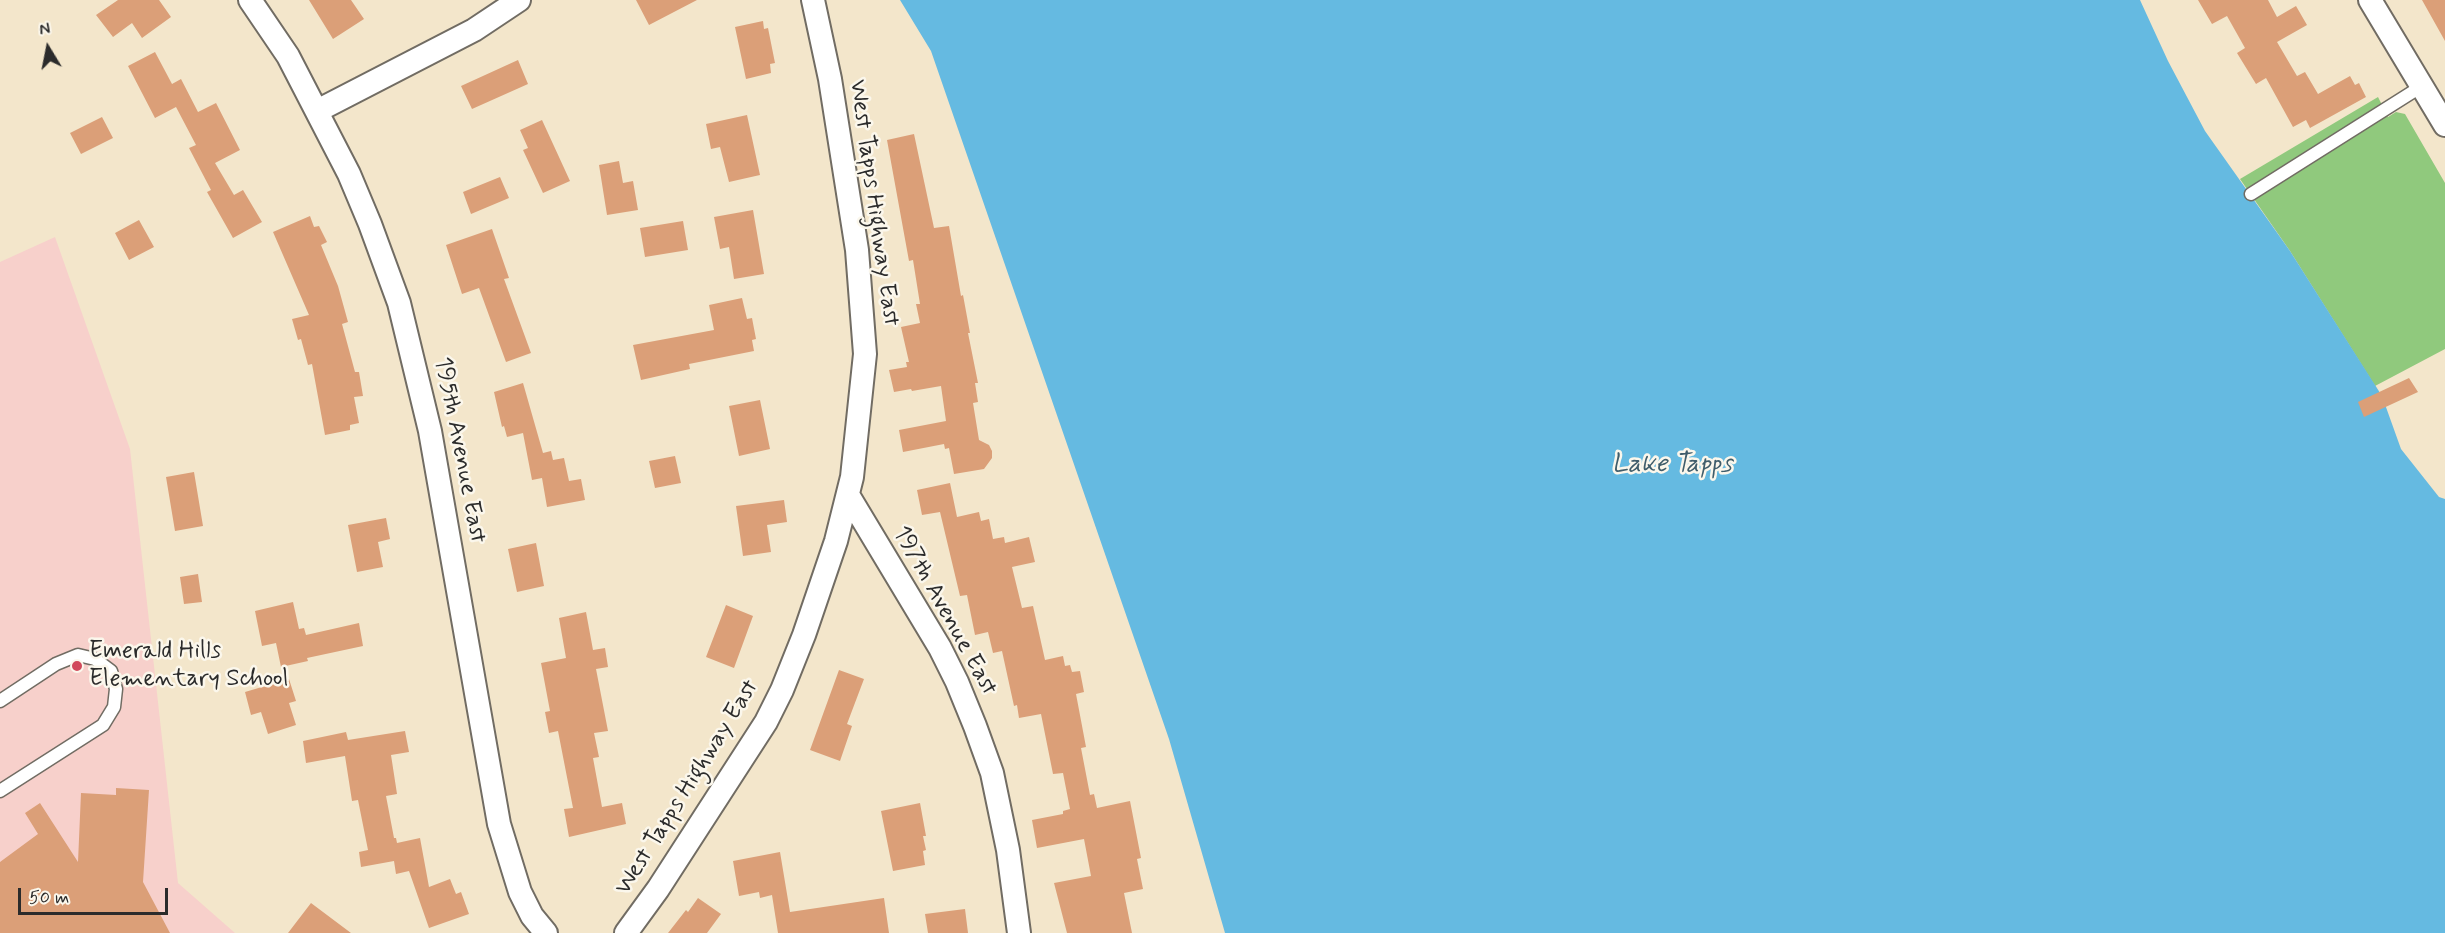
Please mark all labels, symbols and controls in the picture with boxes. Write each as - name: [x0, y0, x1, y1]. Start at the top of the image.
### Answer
- north arrow: [18, 18, 78, 78]
- text: N: [38, 19, 52, 41]
- street label: West Tapps Highway East: [841, 78, 905, 328]
- street label: 195th Avenue East: [427, 354, 491, 546]
- water label: Lake Tapps: [1612, 450, 1732, 482]
- street label: 197th Avenue East: [886, 521, 1002, 701]
- place label: Emerald Hills Elementary School: [89, 638, 288, 694]
- marker: Emerald Hills Elementary School: [70, 659, 84, 673]
- street label: West Tapps Highway East: [610, 675, 766, 901]
- scale bar: [21, 876, 171, 914]
- text: 50 m: [29, 886, 69, 910]

